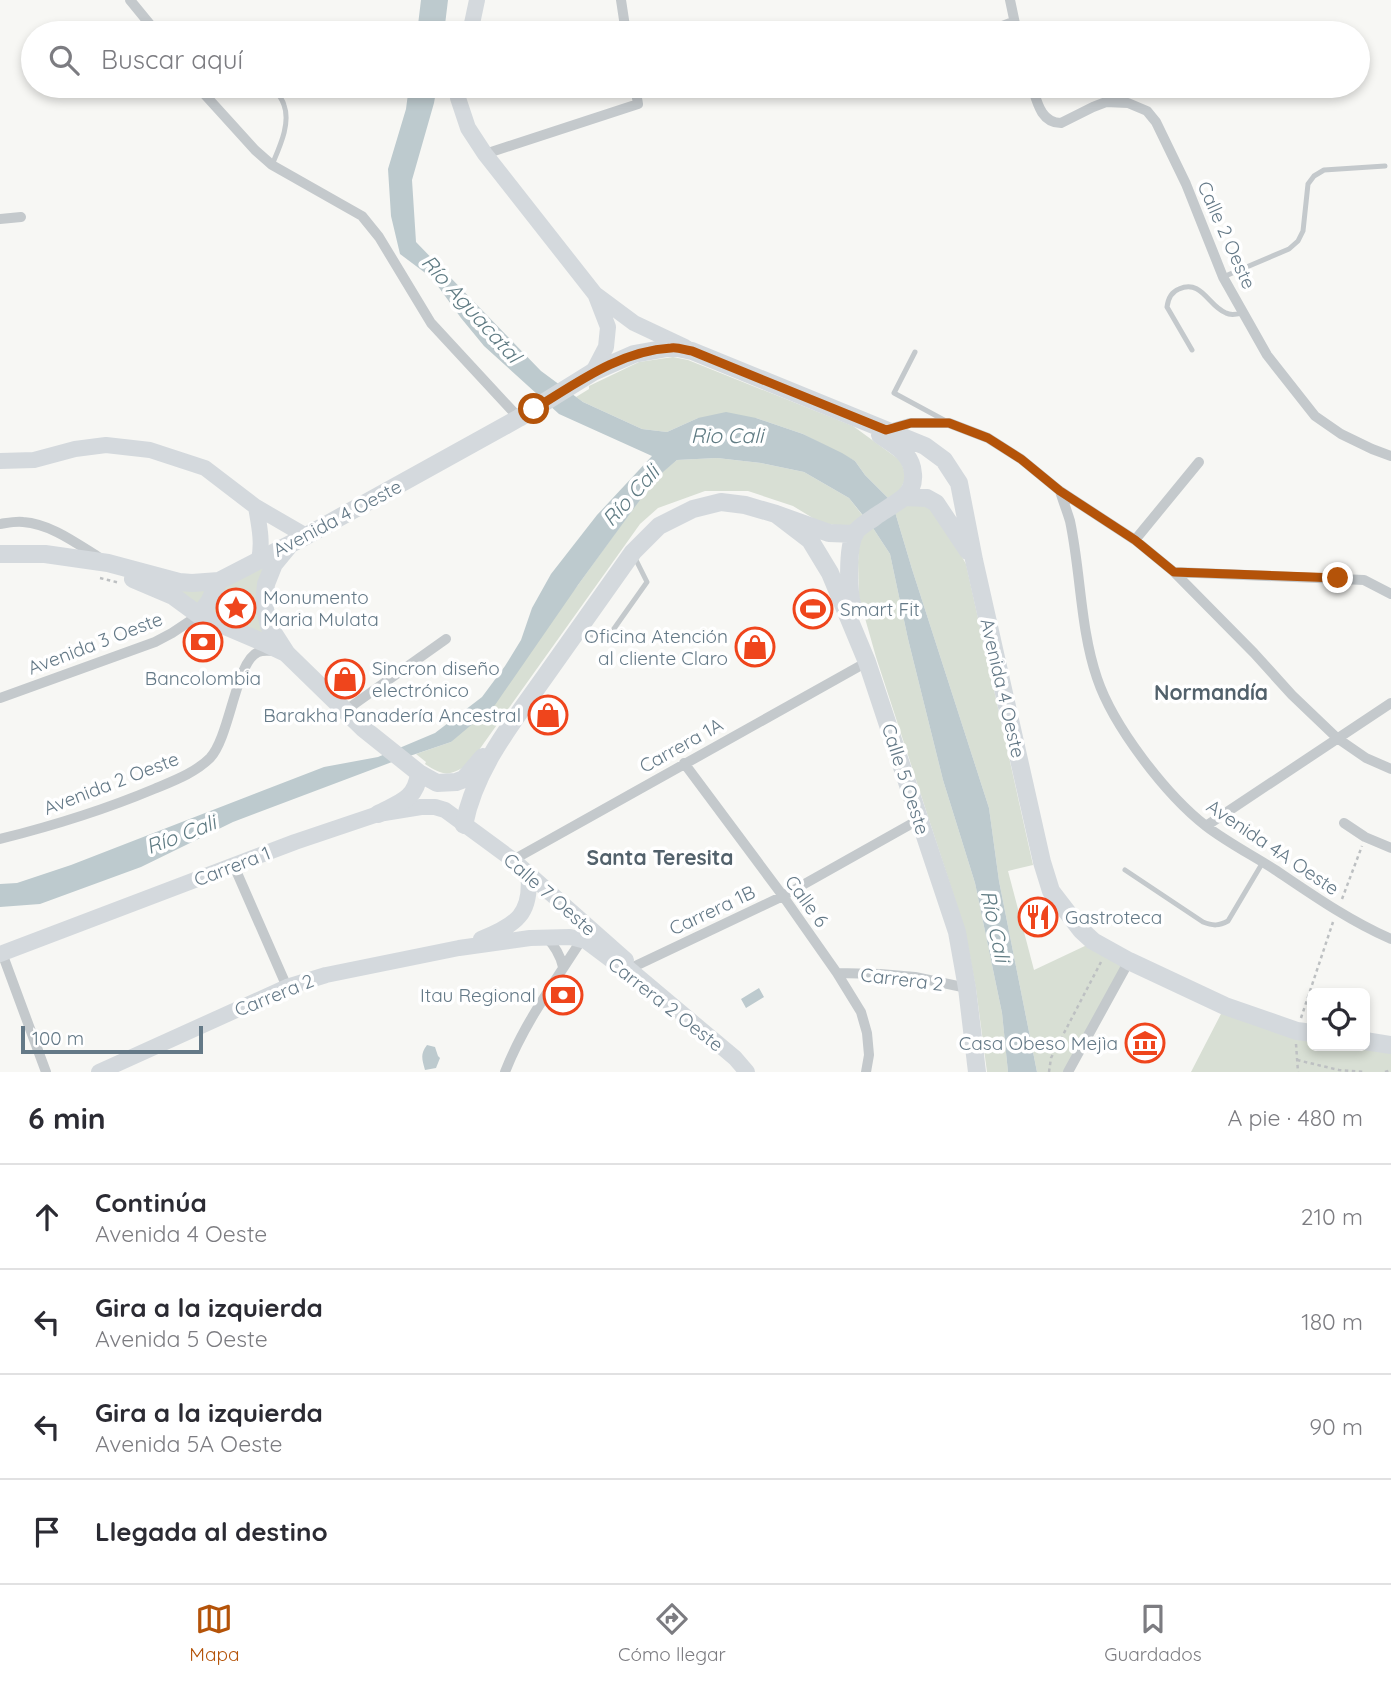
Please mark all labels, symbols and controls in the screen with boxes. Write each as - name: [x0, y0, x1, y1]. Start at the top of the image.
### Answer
- search box: [21, 21, 1370, 98]
- icon: search: [45, 41, 83, 79]
- text: Buscar aquí: [101, 43, 243, 76]
- street label: Calle 2 Oeste: [1193, 177, 1261, 293]
- water label: Río Aguacatal: [416, 249, 529, 369]
- route start: [518, 393, 549, 424]
- water label: Rio Cali: [691, 422, 766, 448]
- water label: Río Cali: [596, 458, 666, 531]
- street label: Avenida 4 Oeste: [269, 474, 405, 562]
- route end: [1322, 562, 1353, 593]
- place label: Monumento Maria Mulata: [263, 585, 379, 631]
- place icon: Monumento Maria Mulata: [215, 587, 257, 629]
- sports icon: Smart Fit: [792, 588, 834, 630]
- place label: Smart Fit: [840, 597, 920, 621]
- street label: Avenida 3 Oeste: [24, 606, 166, 680]
- street label: Avenida 4 Oeste: [975, 616, 1031, 760]
- bank icon: Bancolombia: [182, 621, 224, 663]
- place label: Oficina Atención al cliente Claro: [584, 624, 728, 670]
- shop icon: Oficina Atención al cliente Claro: [734, 626, 776, 668]
- place label: Sincron diseño electrónico: [372, 656, 500, 702]
- shop icon: Sincron diseño electrónico: [324, 658, 366, 700]
- place label: Bancolombia: [145, 666, 261, 690]
- district label: Normandía: [1154, 679, 1268, 705]
- shop icon: Barakha Panadería Ancestral: [527, 694, 569, 736]
- place label: Barakha Panadería Ancestral: [263, 703, 521, 727]
- street label: Carrera 1A: [635, 712, 727, 778]
- street label: Calle 5 Oeste: [877, 720, 935, 838]
- street label: Avenida 2 Oeste: [40, 746, 182, 820]
- street label: Avenida 4A Oeste: [1202, 794, 1344, 900]
- water label: Río Cali: [142, 808, 222, 859]
- street label: Carrera 1: [191, 841, 273, 891]
- district label: Santa Teresita: [587, 844, 733, 870]
- street label: Calle 7 Oeste: [499, 847, 601, 941]
- street label: Calle 6: [780, 870, 834, 932]
- street label: Carrera 1B: [665, 880, 759, 940]
- water label: Río Cali: [976, 888, 1017, 967]
- restaurant icon: Gastroteca: [1017, 896, 1059, 938]
- place label: Gastroteca: [1065, 905, 1162, 929]
- street label: Carrera 2 Oeste: [604, 952, 728, 1056]
- street label: Carrera 2: [859, 962, 945, 996]
- street label: Carrera 2: [231, 968, 317, 1022]
- bank icon: Itau Regional: [542, 974, 584, 1016]
- place label: Itau Regional: [420, 983, 536, 1007]
- map controls: [1307, 988, 1370, 1051]
- button: locate: [1307, 988, 1370, 1051]
- museum icon: Casa Obeso Mejìa: [1124, 1022, 1166, 1064]
- scale bar: [21, 1023, 203, 1055]
- text: 100 m: [32, 1026, 84, 1050]
- place label: Casa Obeso Mejìa: [959, 1031, 1118, 1055]
- text: 6 min: [28, 1099, 106, 1137]
- text: A pie · 480 m: [1227, 1103, 1363, 1132]
- text: Continúa: [95, 1186, 207, 1219]
- icon: ahead: [28, 1198, 66, 1236]
- text: 210 m: [1301, 1202, 1363, 1231]
- text: Avenida 4 Oeste: [95, 1219, 267, 1248]
- text: Gira a la izquierda: [95, 1291, 323, 1324]
- icon: left: [28, 1303, 66, 1341]
- text: 180 m: [1301, 1307, 1363, 1336]
- text: Avenida 5 Oeste: [95, 1324, 268, 1353]
- text: Gira a la izquierda: [95, 1396, 323, 1429]
- icon: left: [28, 1408, 66, 1446]
- text: 90 m: [1309, 1412, 1363, 1441]
- text: Avenida 5A Oeste: [95, 1429, 283, 1458]
- icon: arrive: [28, 1513, 66, 1551]
- text: Llegada al destino: [95, 1515, 328, 1548]
- tab: Mapa: [189, 1600, 240, 1666]
- tab: Cómo llegar: [618, 1600, 726, 1666]
- tab: Guardados: [1104, 1600, 1202, 1666]

